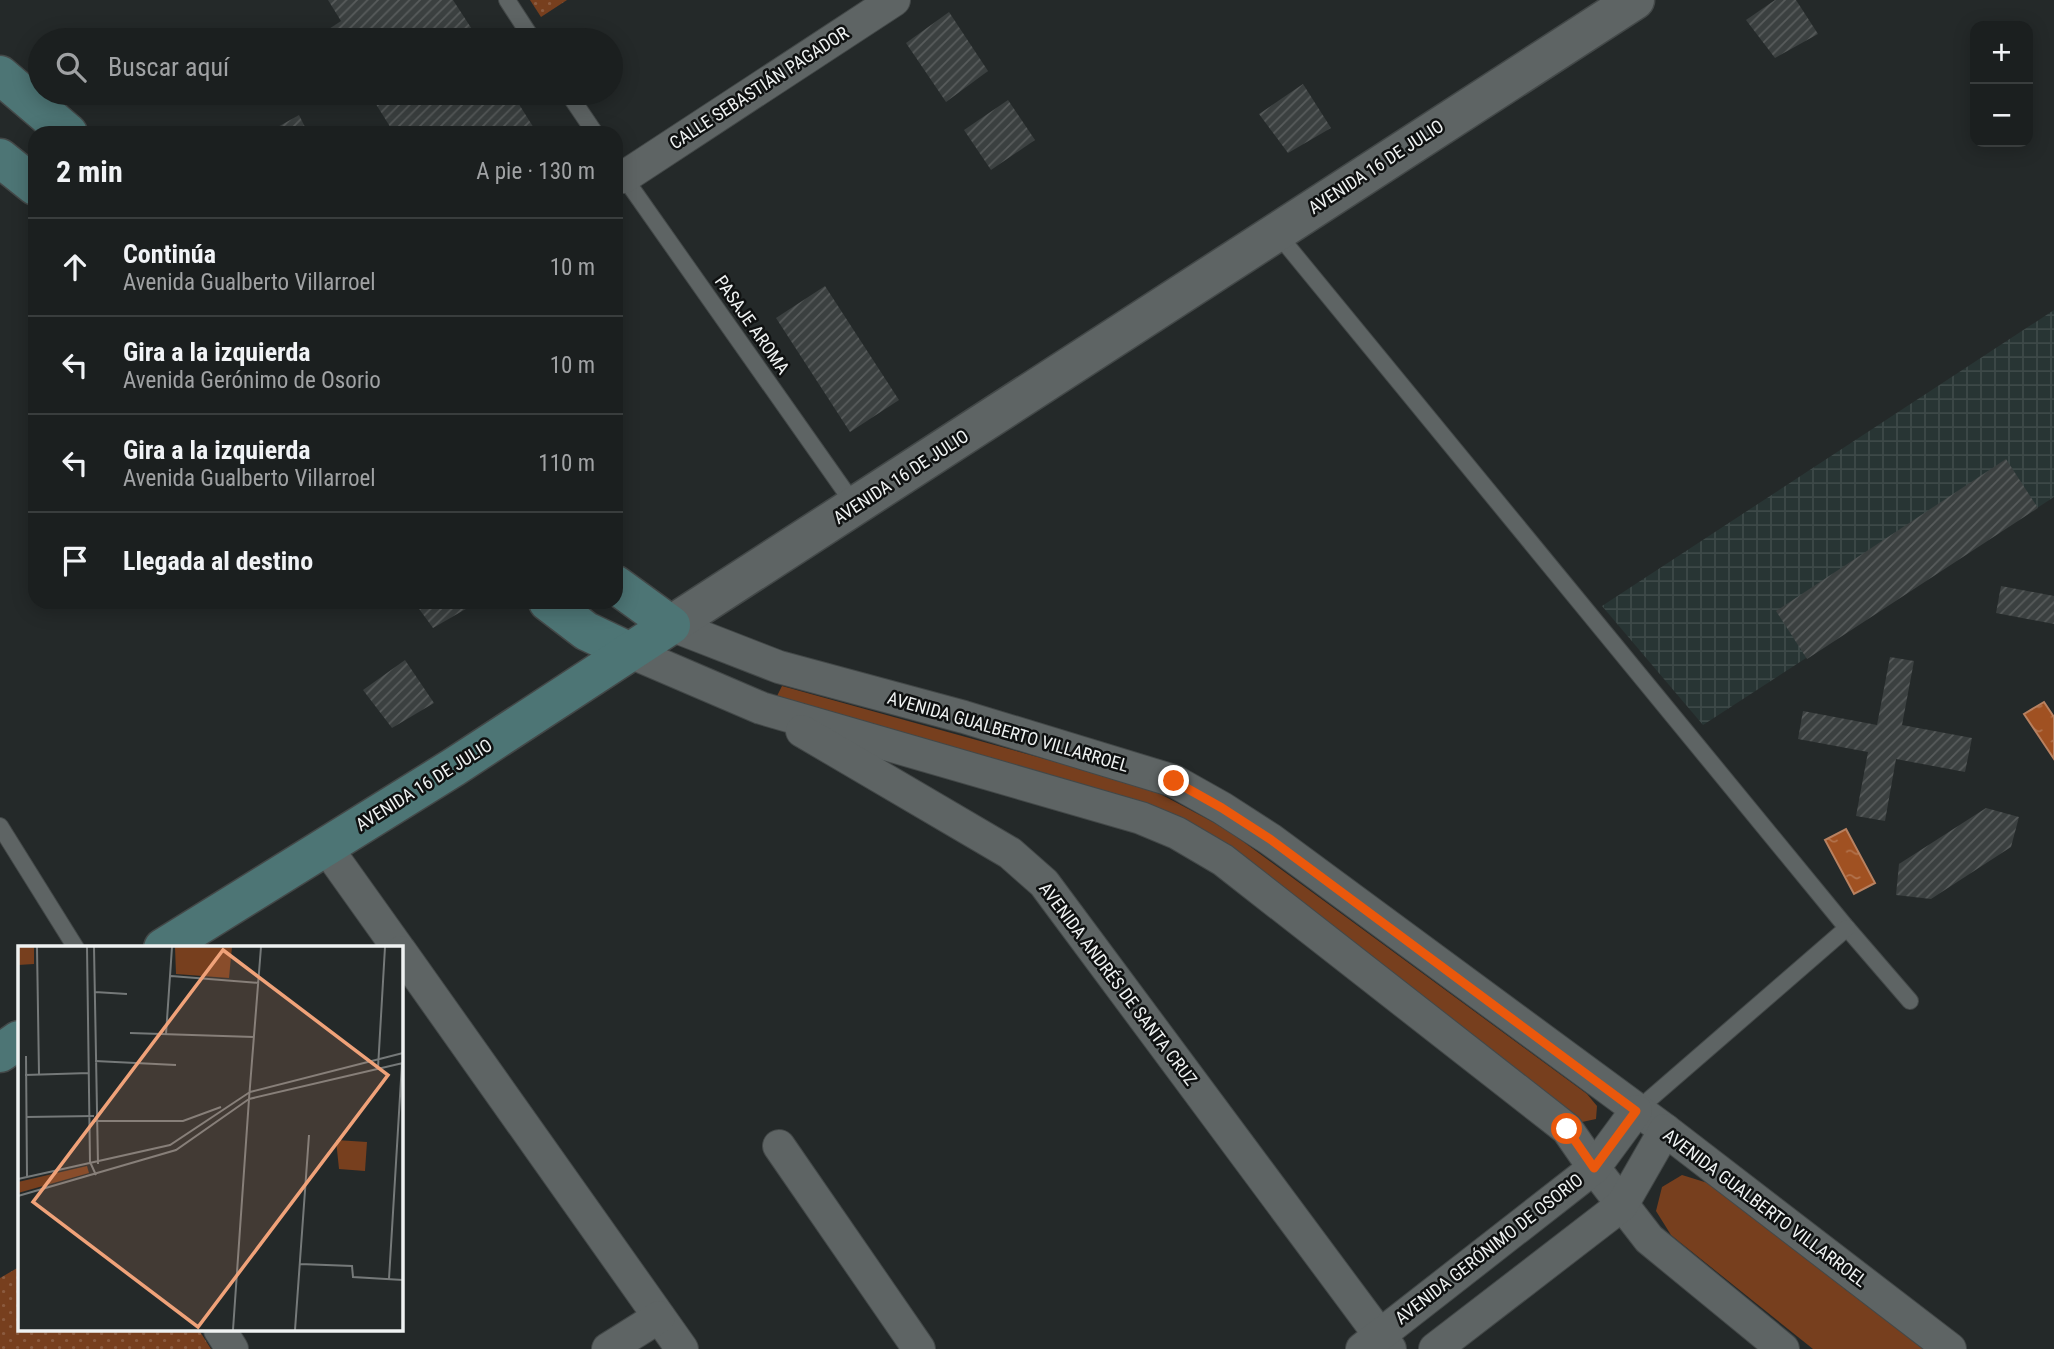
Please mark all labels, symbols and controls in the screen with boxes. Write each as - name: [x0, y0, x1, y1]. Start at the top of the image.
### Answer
- map controls: [1970, 21, 2033, 147]
- button: +: [1970, 21, 2033, 84]
- street label: CALLE SEBASTIÁN PAGADOR: [665, 22, 852, 153]
- search box: [28, 28, 623, 105]
- icon: search: [52, 48, 90, 86]
- text: Buscar aquí: [108, 52, 229, 82]
- button: −: [1970, 84, 2033, 147]
- street label: AVENIDA 16 DE JULIO: [1304, 115, 1447, 218]
- text: 2 min: [56, 154, 123, 189]
- text: A pie · 130 m: [476, 158, 595, 185]
- text: Continúa: [123, 239, 216, 269]
- icon: ahead: [56, 248, 94, 286]
- text: 10 m: [550, 254, 595, 281]
- text: Avenida Gualberto Villarroel: [123, 269, 376, 296]
- street label: PASAJE AROMA: [711, 271, 794, 379]
- text: Gira a la izquierda: [123, 337, 311, 367]
- icon: left: [56, 346, 94, 384]
- text: 10 m: [550, 352, 595, 379]
- text: Avenida Gerónimo de Osorio: [123, 367, 381, 394]
- street label: AVENIDA 16 DE JULIO: [829, 425, 972, 528]
- text: Gira a la izquierda: [123, 435, 311, 465]
- icon: left: [56, 444, 94, 482]
- text: 110 m: [538, 450, 595, 477]
- text: Avenida Gualberto Villarroel: [123, 465, 376, 492]
- icon: arrive: [56, 542, 94, 580]
- text: Llegada al destino: [123, 546, 313, 576]
- street label: AVENIDA GUALBERTO VILLARROEL: [885, 687, 1132, 776]
- street label: AVENIDA 16 DE JULIO: [352, 734, 496, 835]
- route end: [1158, 765, 1189, 796]
- street label: AVENIDA ANDRÉS DE SANTA CRUZ: [1035, 878, 1202, 1089]
- inset map: [18, 946, 402, 1332]
- route start: [1551, 1113, 1582, 1144]
- street label: AVENIDA GUALBERTO VILLARROEL: [1659, 1124, 1872, 1291]
- street label: AVENIDA GERÓNIMO DE OSORIO: [1391, 1169, 1587, 1328]

